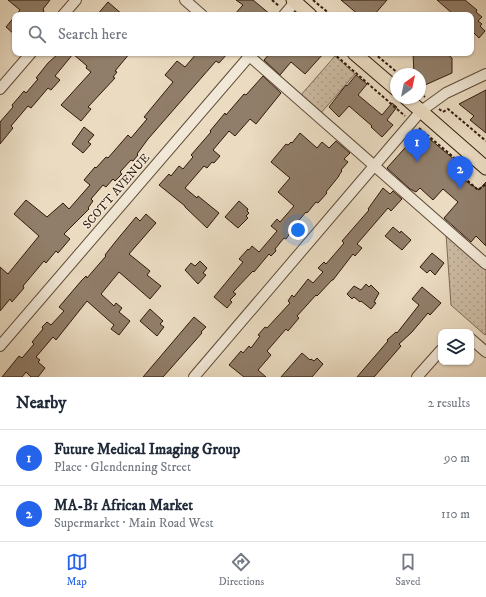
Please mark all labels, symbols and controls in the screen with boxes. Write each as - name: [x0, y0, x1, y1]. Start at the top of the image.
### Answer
- search box: [12, 12, 474, 56]
- icon: search: [26, 23, 48, 45]
- text: Search here: [58, 25, 127, 44]
- north arrow: [390, 68, 426, 104]
- pin: 1: [404, 129, 430, 162]
- street label: SCOTT AVENUE: [80, 150, 153, 232]
- pin: 2: [447, 156, 473, 189]
- your location: [288, 220, 308, 240]
- map controls: [438, 329, 474, 365]
- button: layers: [438, 329, 474, 365]
- text: Nearby: [16, 392, 66, 414]
- text: 2 results: [428, 395, 470, 411]
- text: Future Medical Imaging Group: [54, 440, 240, 459]
- text: 1: [27, 450, 31, 466]
- text: 90 m: [444, 450, 470, 466]
- text: Place · Glendenning Street: [54, 459, 191, 475]
- text: MA-B1 African Market: [54, 496, 193, 515]
- text: 2: [26, 506, 32, 522]
- text: 110 m: [441, 506, 470, 522]
- text: Supermarket · Main Road West: [54, 515, 214, 531]
- tab: Map: [66, 551, 88, 589]
- tab: Directions: [219, 551, 264, 589]
- tab: Saved: [395, 551, 420, 589]

